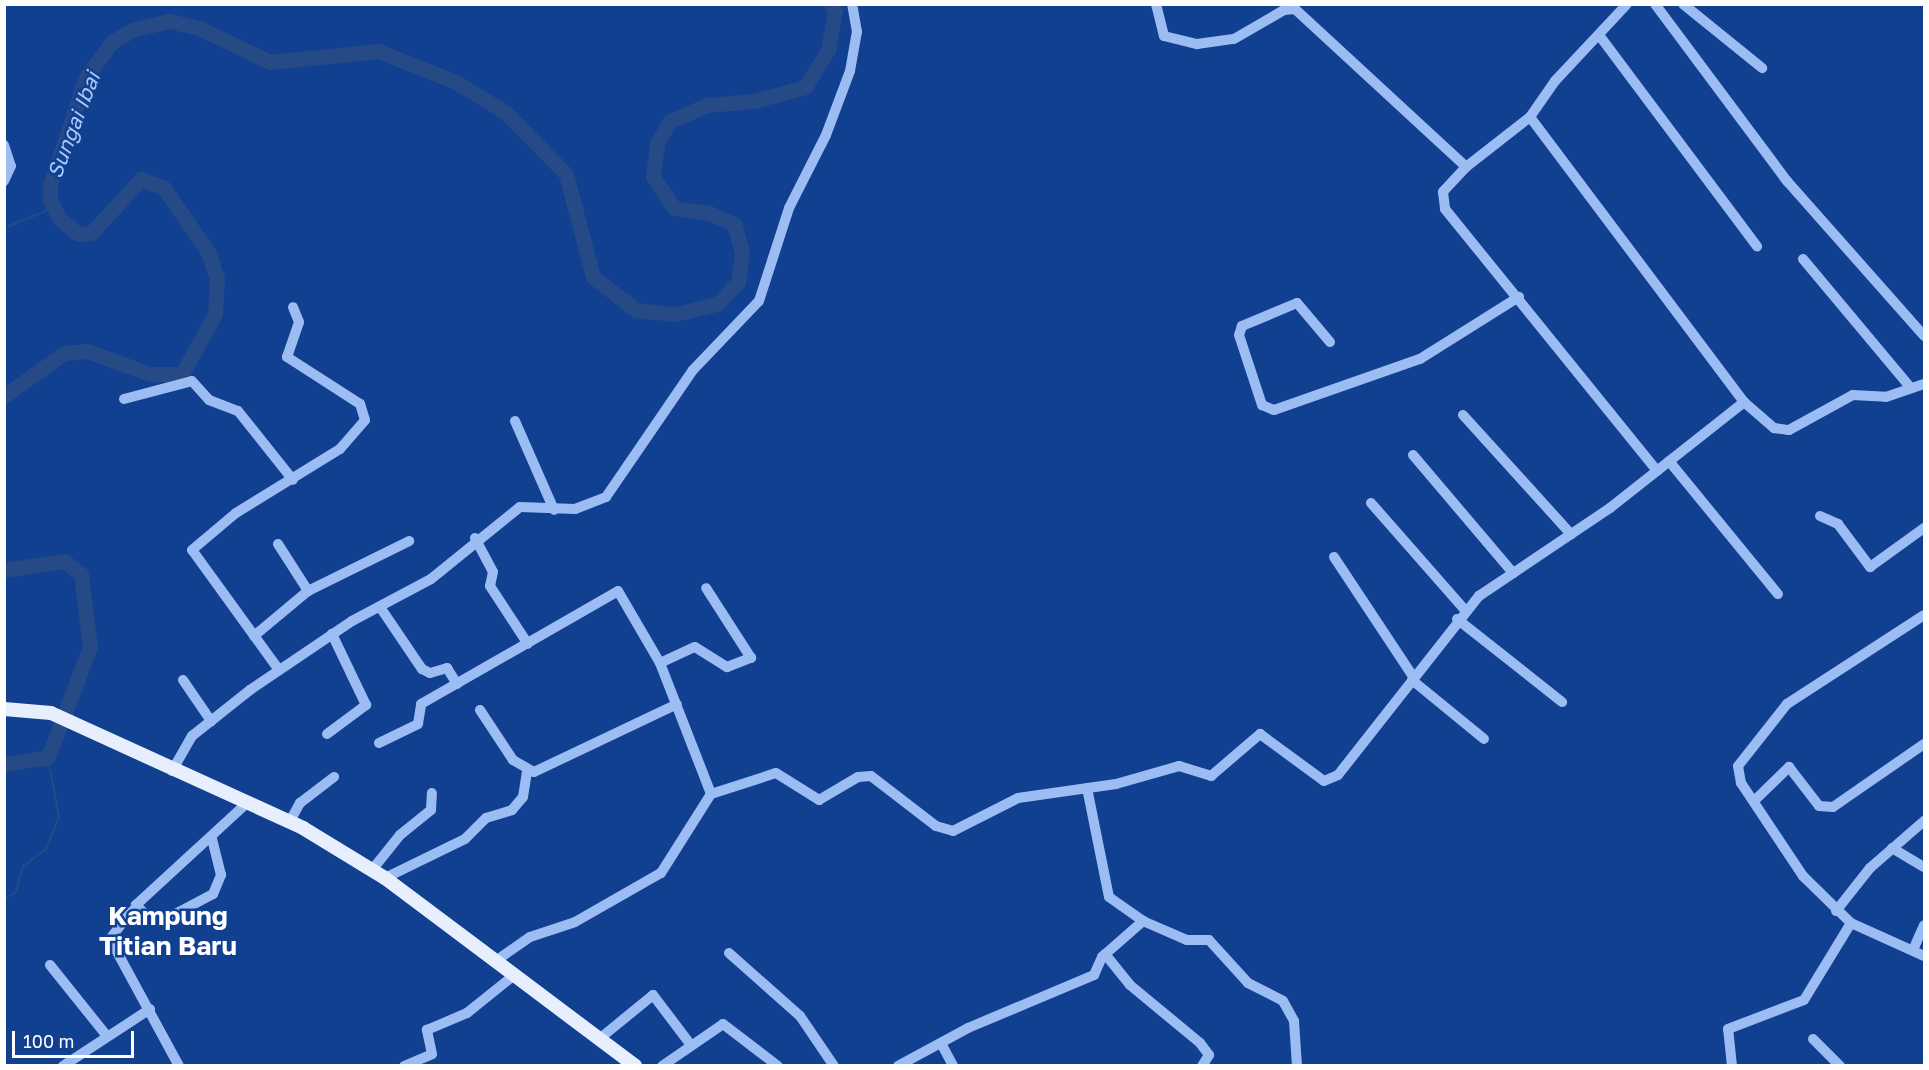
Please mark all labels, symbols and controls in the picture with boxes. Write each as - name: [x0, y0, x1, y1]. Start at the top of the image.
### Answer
- water label: Sungai Ibai: [41, 68, 105, 182]
- district label: Kampung Titian Baru: [99, 900, 237, 962]
- scale bar: [15, 1019, 136, 1057]
- text: 100 m: [23, 1030, 74, 1052]

